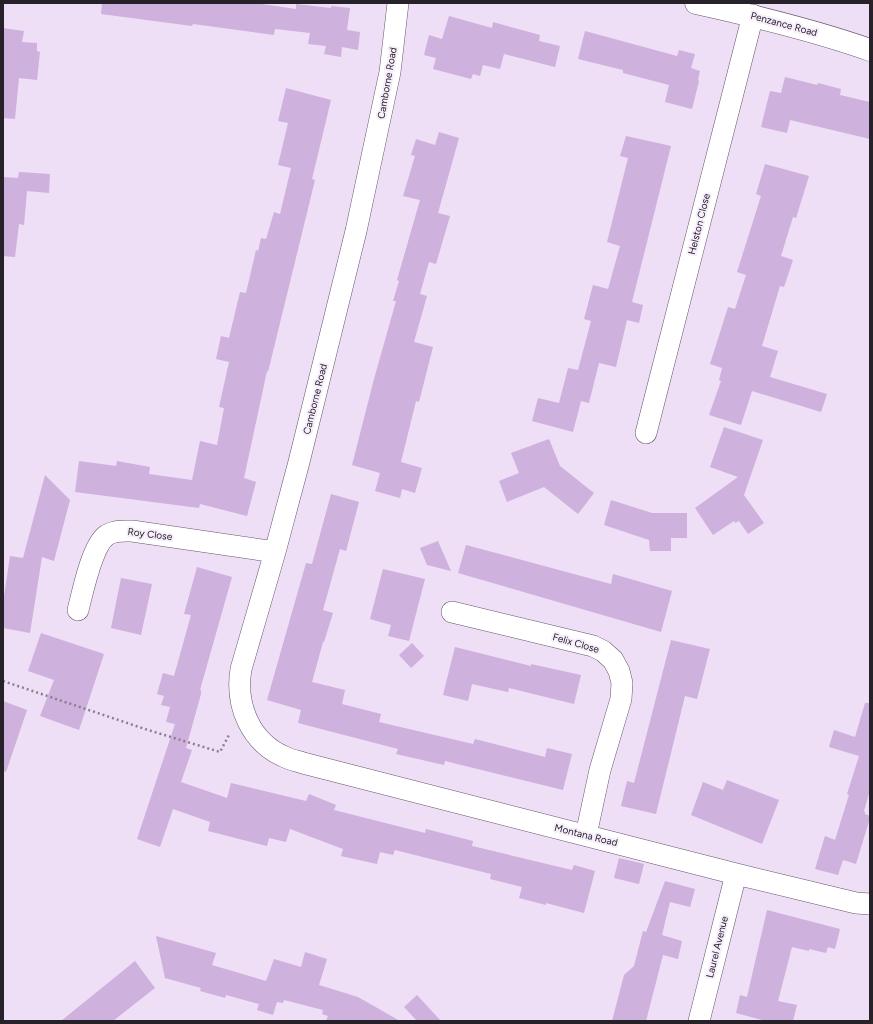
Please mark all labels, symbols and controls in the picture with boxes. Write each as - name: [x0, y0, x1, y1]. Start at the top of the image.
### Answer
- street label: Penzance Road: [749, 9, 819, 39]
- street label: Camborne Road: [374, 46, 400, 120]
- street label: Helston Close: [685, 191, 713, 256]
- street label: Camborne Road: [300, 362, 330, 436]
- street label: Roy Close: [127, 525, 174, 543]
- street label: Felix Close: [551, 630, 601, 656]
- street label: Montana Road: [553, 821, 619, 849]
- street label: Laurel Avenue: [703, 914, 731, 979]

